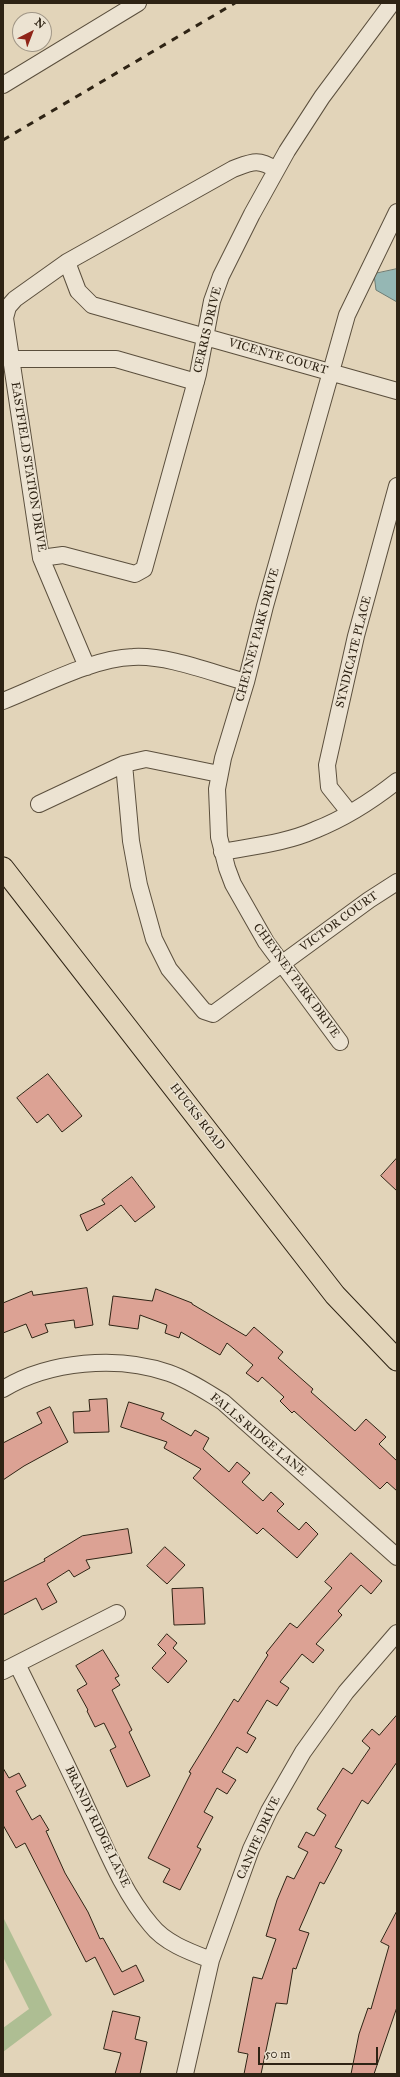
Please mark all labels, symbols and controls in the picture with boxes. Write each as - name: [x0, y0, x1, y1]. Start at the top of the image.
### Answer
- north arrow: [12, 12, 52, 52]
- text: N: [32, 15, 48, 31]
- street label: CERRIS DRIVE: [191, 285, 225, 375]
- street label: VICENTE COURT: [227, 336, 329, 378]
- street label: EASTFIELD STATION DRIVE: [7, 381, 49, 553]
- street label: CHEYNEY PARK DRIVE: [233, 567, 283, 703]
- street label: SYNDICATE PLACE: [333, 594, 375, 710]
- street label: VICTOR COURT: [297, 889, 381, 955]
- street label: CHEYNEY PARK DRIVE: [250, 921, 342, 1041]
- street label: HUCKS ROAD: [166, 1081, 228, 1153]
- street label: FALLS RIDGE LANE: [207, 1390, 309, 1480]
- street label: BRANDY RIDGE LANE: [61, 1764, 133, 1890]
- street label: CANIPE DRIVE: [234, 1794, 284, 1882]
- scale bar: [260, 2039, 380, 2065]
- text: 50 m: [265, 2047, 290, 2061]

